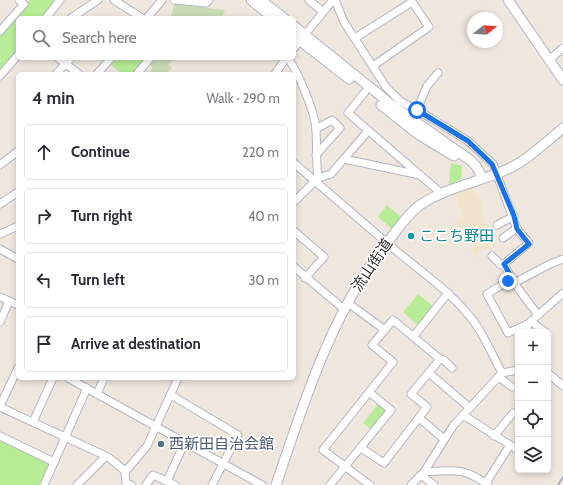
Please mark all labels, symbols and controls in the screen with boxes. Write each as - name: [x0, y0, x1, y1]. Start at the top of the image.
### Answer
- north arrow: [467, 12, 503, 48]
- search box: [16, 16, 296, 60]
- icon: search: [30, 27, 52, 49]
- text: Search here: [62, 29, 137, 47]
- text: 4 min: [32, 88, 75, 108]
- text: Walk · 290 m: [207, 90, 280, 106]
- route start: [408, 101, 426, 119]
- icon: ahead: [33, 141, 55, 163]
- text: Continue: [71, 143, 130, 161]
- text: 220 m: [242, 144, 279, 160]
- icon: right: [33, 205, 55, 227]
- text: Turn right: [71, 207, 132, 225]
- text: 40 m: [248, 208, 279, 224]
- place label: ここち野田: [419, 227, 494, 245]
- marker: ここち野田: [406, 231, 416, 241]
- street label: 流山街道: [348, 235, 396, 295]
- icon: left: [33, 269, 55, 291]
- text: Turn left: [71, 271, 125, 289]
- text: 30 m: [249, 272, 279, 288]
- route end: [499, 272, 517, 290]
- map controls: [515, 329, 551, 473]
- button: +: [515, 329, 551, 365]
- icon: arrive: [33, 333, 55, 355]
- text: Arrive at destination: [71, 335, 201, 353]
- button: −: [515, 365, 551, 401]
- button: locate: [515, 401, 551, 437]
- place label: 西新田自治会館: [169, 435, 274, 453]
- button: layers: [515, 437, 551, 473]
- marker: 西新田自治会館: [156, 439, 166, 449]

